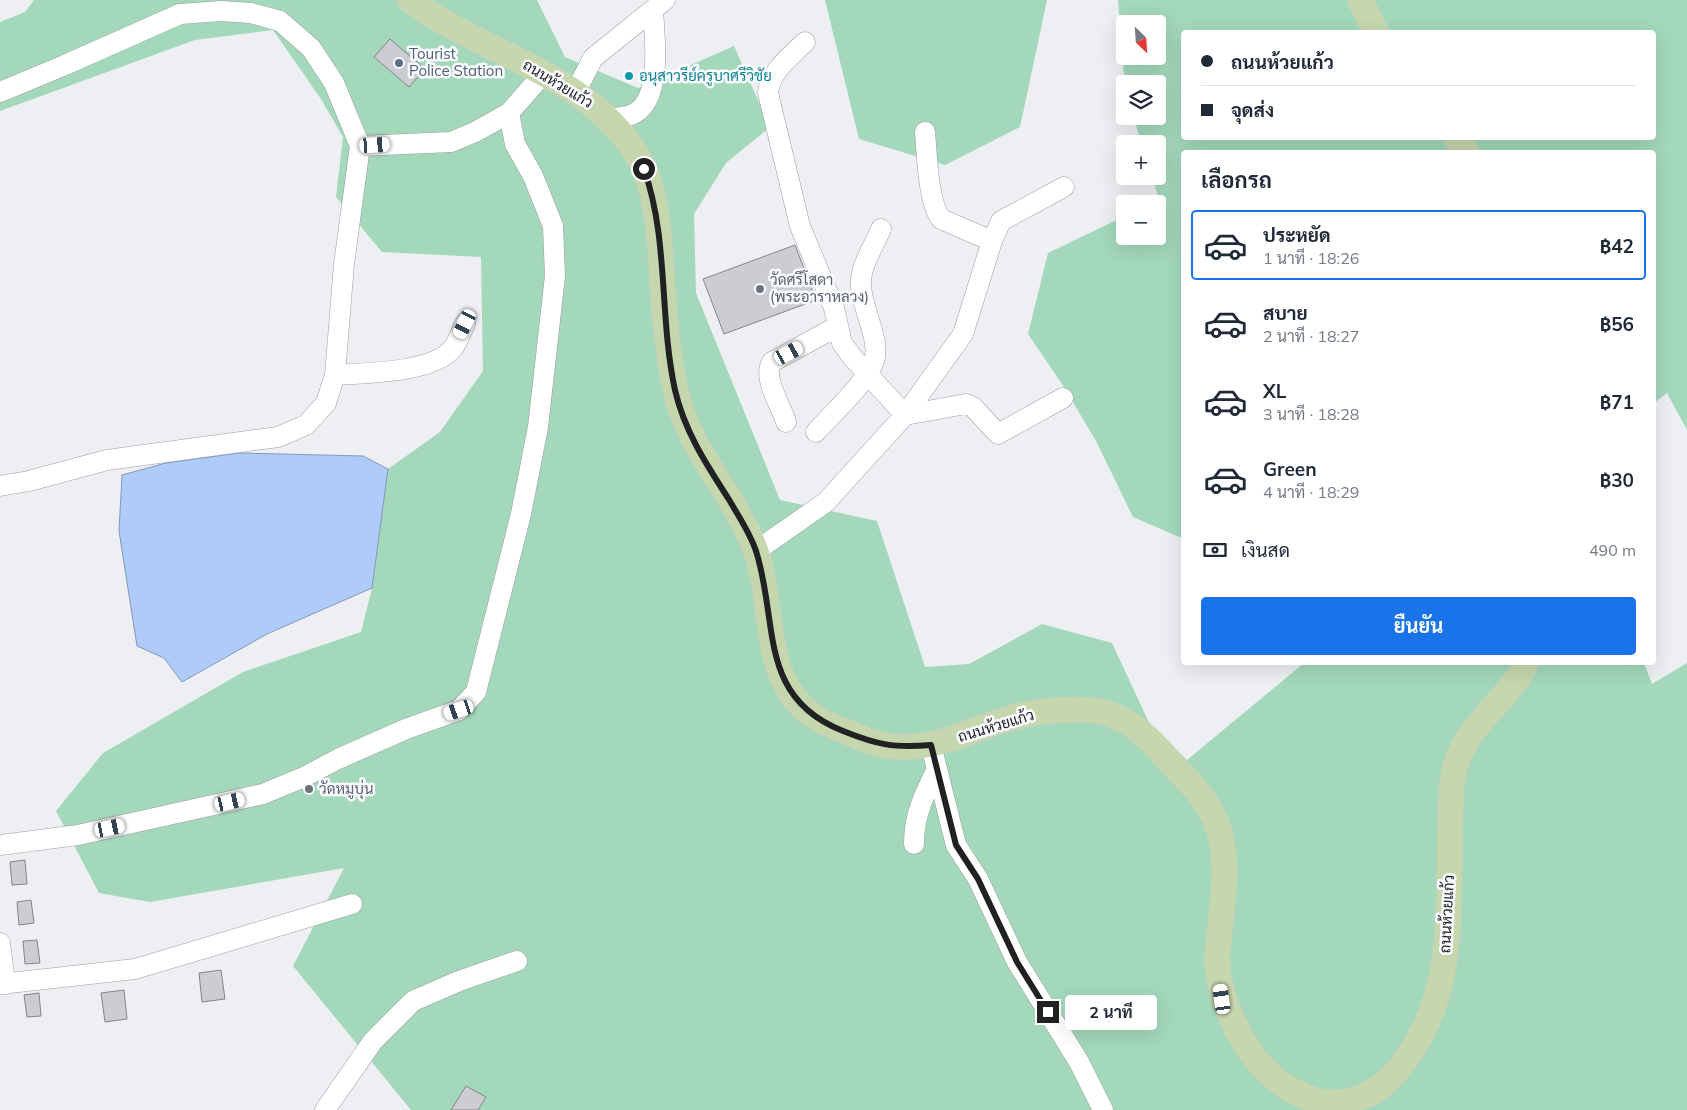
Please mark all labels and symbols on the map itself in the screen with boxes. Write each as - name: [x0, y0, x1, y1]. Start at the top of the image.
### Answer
- north arrow: [1116, 15, 1166, 65]
- place label: Tourist Police Station: [409, 44, 503, 80]
- street label: ถนนห้วยแก้ว: [520, 55, 597, 112]
- marker: Tourist Police Station: [393, 57, 405, 69]
- place label: อนุสาวรีย์ครูบาศรีวิชัย: [639, 66, 772, 87]
- marker: อนุสาวรีย์ครูบาศรีวิชัย: [623, 70, 635, 82]
- car: [359, 137, 390, 153]
- route start: [633, 158, 655, 180]
- place label: วัดศรีโสดา (พระอาราหลวง): [770, 270, 869, 306]
- marker: วัดศรีโสดา (พระอาราหลวง): [754, 283, 766, 295]
- car: [451, 307, 478, 341]
- car: [772, 339, 805, 367]
- car: [442, 698, 475, 722]
- street label: ถนนห้วยแก้ว: [955, 705, 1036, 746]
- place label: วัดหมูบุ่น: [319, 779, 374, 800]
- marker: วัดหมูบุ่น: [303, 783, 315, 795]
- car: [213, 791, 246, 813]
- car: [93, 818, 126, 838]
- street label: ถนนห้วยแก้ว: [1435, 874, 1458, 954]
- car: [1212, 983, 1231, 1015]
- callout: 2 นาที: [1066, 994, 1158, 1030]
- route end: [1037, 1001, 1059, 1023]

